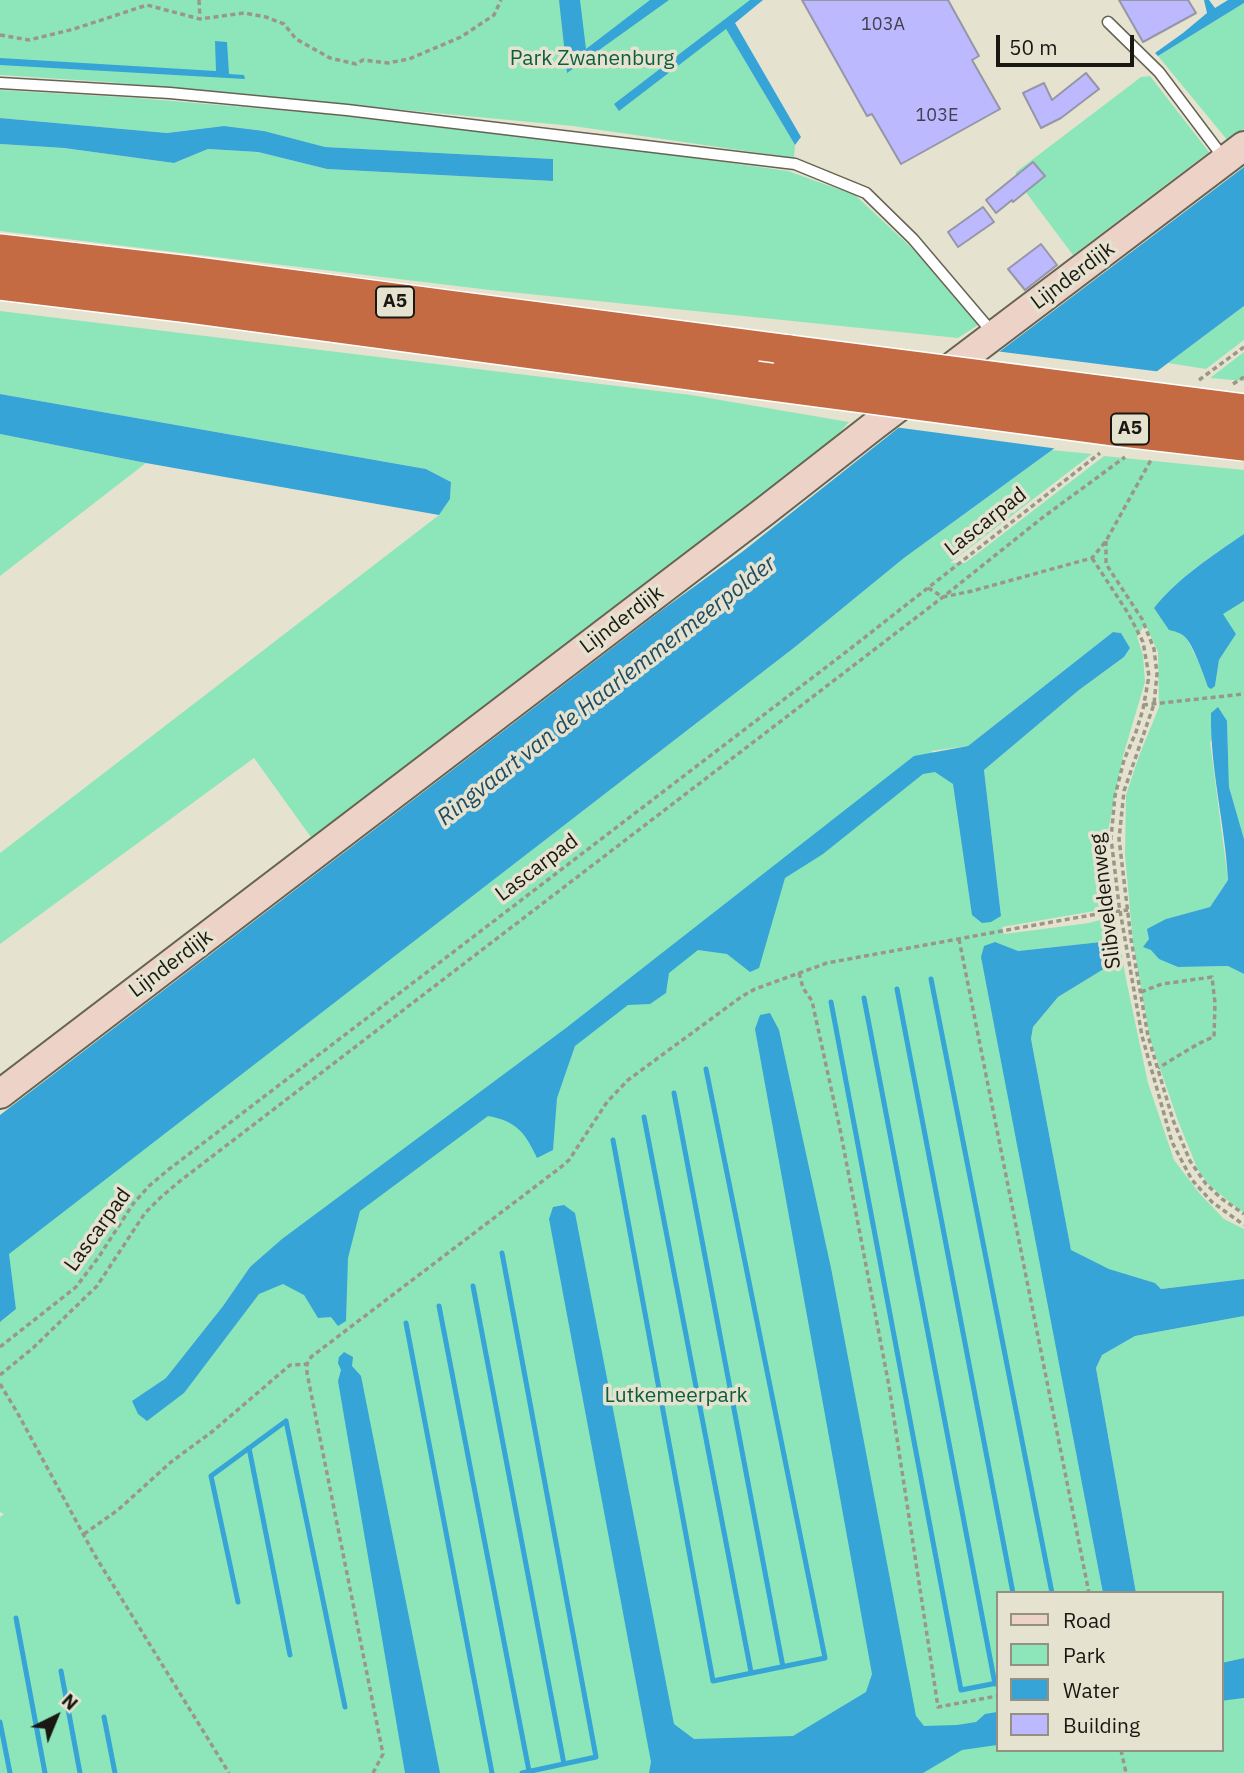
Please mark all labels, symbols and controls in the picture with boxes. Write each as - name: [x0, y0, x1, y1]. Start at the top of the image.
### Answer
- house number: 103A: [861, 14, 905, 36]
- scale bar: [999, 21, 1137, 65]
- text: 50 m: [1009, 33, 1058, 61]
- park label: Park Zwanenburg: [510, 46, 674, 72]
- house number: 103E: [916, 105, 958, 127]
- street label: Lijnderdijk: [1026, 236, 1120, 316]
- road number: A5: [376, 286, 414, 318]
- road number: A5: [1111, 414, 1149, 444]
- street label: Lascarpad: [940, 482, 1032, 562]
- water label: Ringvaart van de Haarlemmermeerpolder: [432, 550, 782, 832]
- street label: Lijnderdijk: [575, 580, 669, 660]
- street label: Lascarpad: [491, 829, 583, 907]
- street label: Slibveldenweg: [1085, 832, 1127, 970]
- street label: Lijnderdijk: [124, 924, 218, 1004]
- street label: Lascarpad: [59, 1183, 137, 1277]
- park label: Lutkemeerpark: [604, 1383, 748, 1409]
- legend: [996, 1591, 1223, 1752]
- text: Road: [1063, 1606, 1111, 1634]
- text: Park: [1063, 1641, 1106, 1669]
- text: Water: [1063, 1676, 1119, 1704]
- north arrow: [21, 1682, 91, 1752]
- text: N: [57, 1688, 84, 1715]
- text: Building: [1063, 1711, 1140, 1739]

